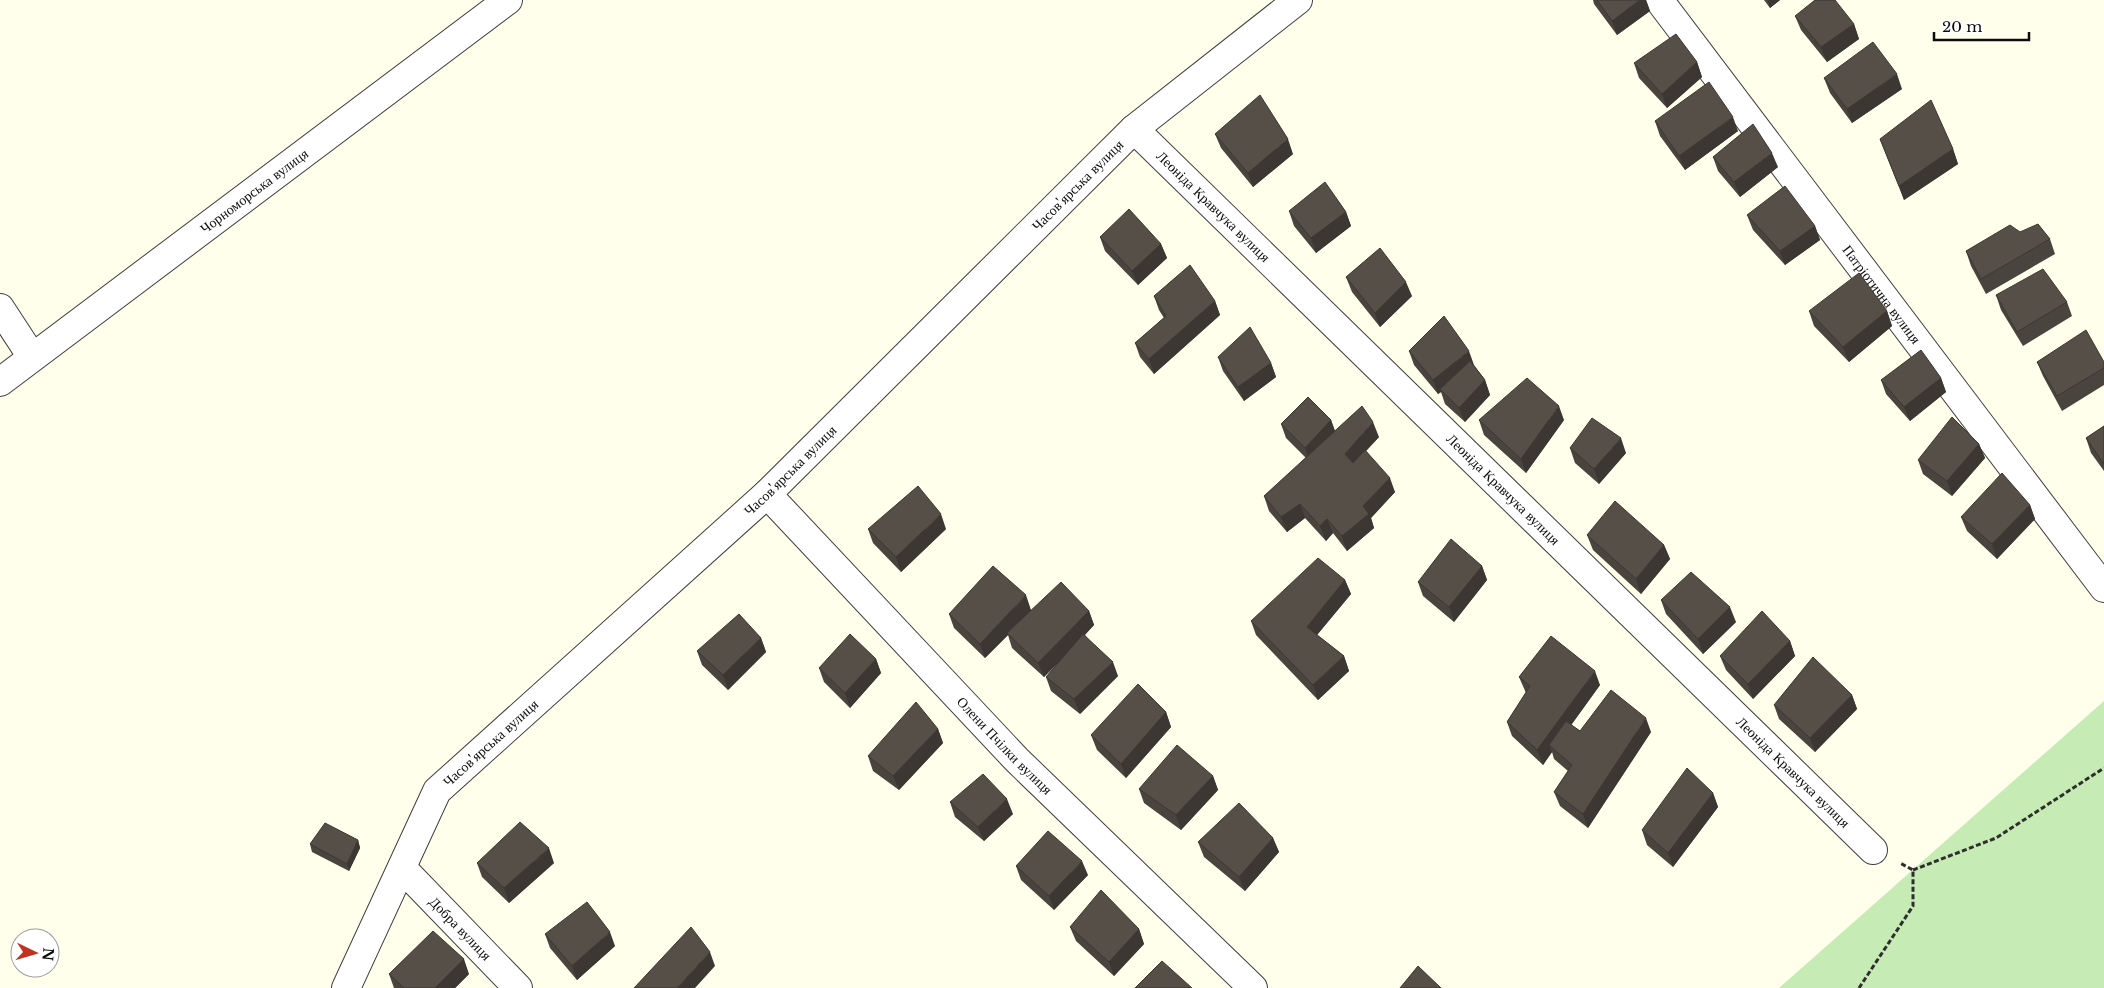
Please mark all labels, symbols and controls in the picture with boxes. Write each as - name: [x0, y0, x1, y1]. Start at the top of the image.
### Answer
- scale bar: [1934, 10, 2029, 42]
- text: 20 m: [1942, 17, 1982, 36]
- street label: Часов'ярська вулиця: [1028, 135, 1128, 235]
- street label: Чорноморська вулиця: [197, 144, 312, 237]
- street label: Леоніда Кравчука вулиця: [1153, 147, 1274, 266]
- street label: Патріотична вулиця: [1838, 241, 1925, 348]
- street label: Часов'ярська вулиця: [740, 421, 840, 519]
- street label: Леоніда Кравчука вулиця: [1443, 430, 1564, 549]
- street label: Олени Пчілки вулиця: [953, 693, 1057, 799]
- street label: Часов'ярська вулиця: [439, 695, 542, 790]
- street label: Леоніда Кравчука вулиця: [1733, 713, 1854, 832]
- street label: Добра вулиця: [425, 893, 496, 964]
- north arrow: [10, 928, 60, 978]
- text: N: [38, 947, 57, 961]

